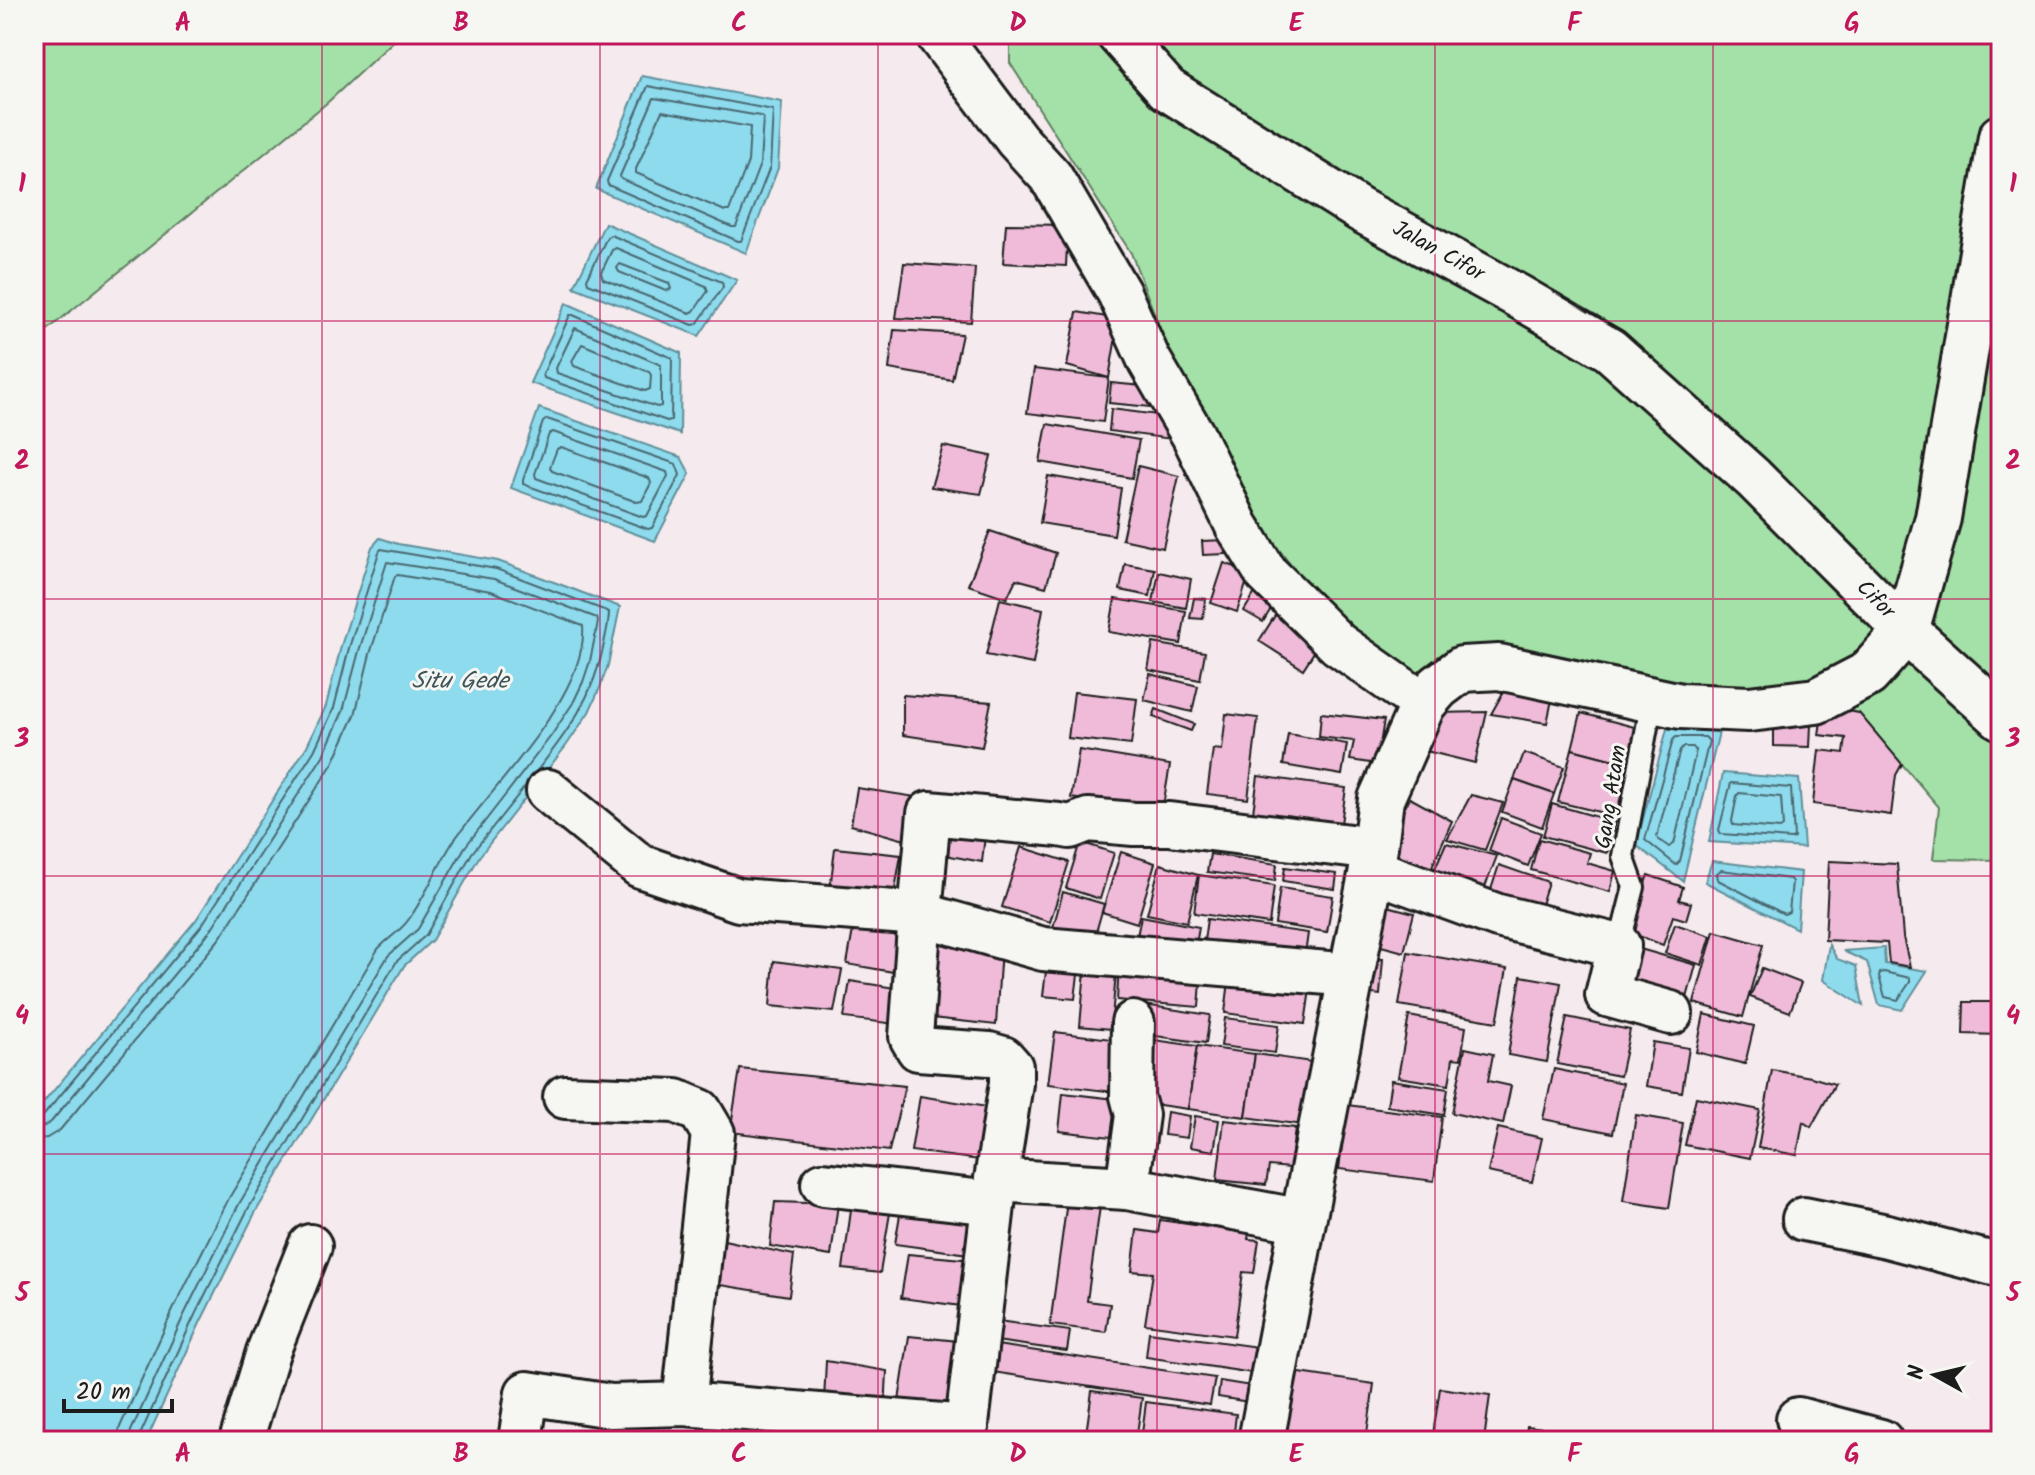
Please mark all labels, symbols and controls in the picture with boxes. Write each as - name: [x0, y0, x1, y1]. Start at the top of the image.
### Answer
- text: A: [175, 3, 191, 45]
- text: B: [453, 3, 469, 45]
- text: C: [731, 3, 747, 45]
- text: D: [1009, 3, 1027, 45]
- text: E: [1289, 3, 1305, 45]
- text: F: [1567, 3, 1583, 45]
- text: G: [1844, 3, 1860, 45]
- text: 1: [18, 164, 26, 206]
- text: 1: [2009, 164, 2017, 206]
- street label: Jalan Cifor: [1385, 212, 1492, 293]
- text: 2: [14, 441, 30, 483]
- text: 2: [2005, 441, 2021, 483]
- street label: Cifor: [1847, 572, 1904, 629]
- water label: Situ Gede: [411, 662, 511, 701]
- text: 3: [14, 719, 29, 761]
- text: 3: [2005, 719, 2020, 761]
- street label: Gang Atam: [1587, 743, 1637, 851]
- text: 4: [15, 996, 29, 1038]
- text: 4: [2006, 996, 2020, 1038]
- text: 5: [14, 1273, 30, 1315]
- text: 5: [2005, 1273, 2021, 1315]
- north arrow: [1895, 1335, 1975, 1415]
- scale bar: [64, 1363, 172, 1413]
- text: N: [1899, 1363, 1936, 1382]
- text: 20 m: [76, 1373, 131, 1412]
- text: A: [175, 1434, 191, 1475]
- text: B: [453, 1434, 469, 1475]
- text: C: [731, 1434, 747, 1475]
- text: D: [1009, 1434, 1027, 1475]
- text: E: [1289, 1434, 1305, 1475]
- text: F: [1567, 1434, 1583, 1475]
- text: G: [1844, 1434, 1860, 1475]

